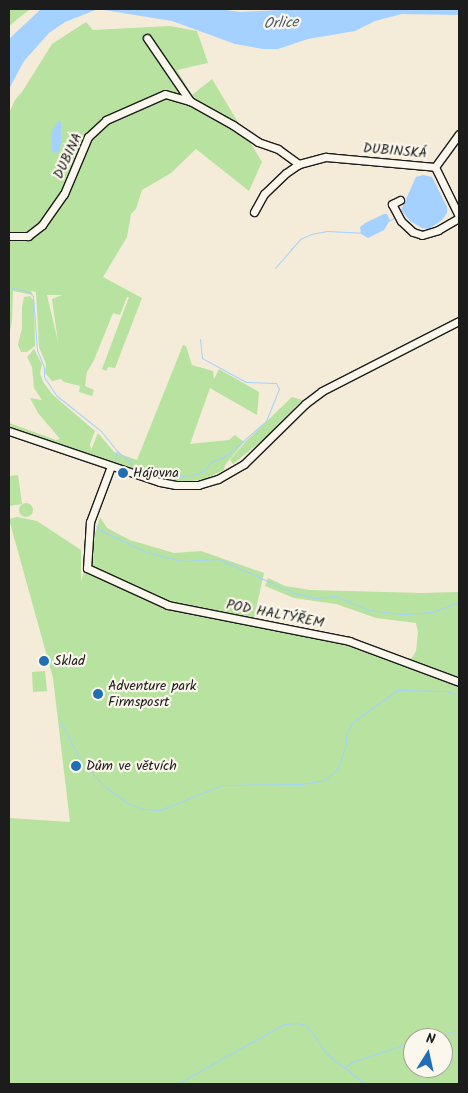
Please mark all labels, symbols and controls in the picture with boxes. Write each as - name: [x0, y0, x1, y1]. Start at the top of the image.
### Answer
- water label: Orlice: [263, 14, 299, 34]
- street label: DUBINA: [50, 130, 86, 182]
- street label: DUBINSKÁ: [362, 140, 428, 162]
- place label: Hájovna: [133, 465, 179, 481]
- marker: Hájovna: [117, 467, 129, 479]
- street label: POD HALTÝŘEM: [225, 596, 325, 632]
- place label: Sklad: [54, 653, 85, 669]
- marker: Sklad: [38, 655, 50, 667]
- place label: Adventure park Firmsposrt: [108, 678, 196, 710]
- marker: Adventure park Firmsposrt: [92, 688, 104, 700]
- place label: Dům ve větvích: [86, 758, 177, 774]
- marker: Dům ve větvích: [70, 760, 82, 772]
- north arrow: [403, 1028, 453, 1078]
- text: N: [424, 1028, 437, 1051]

